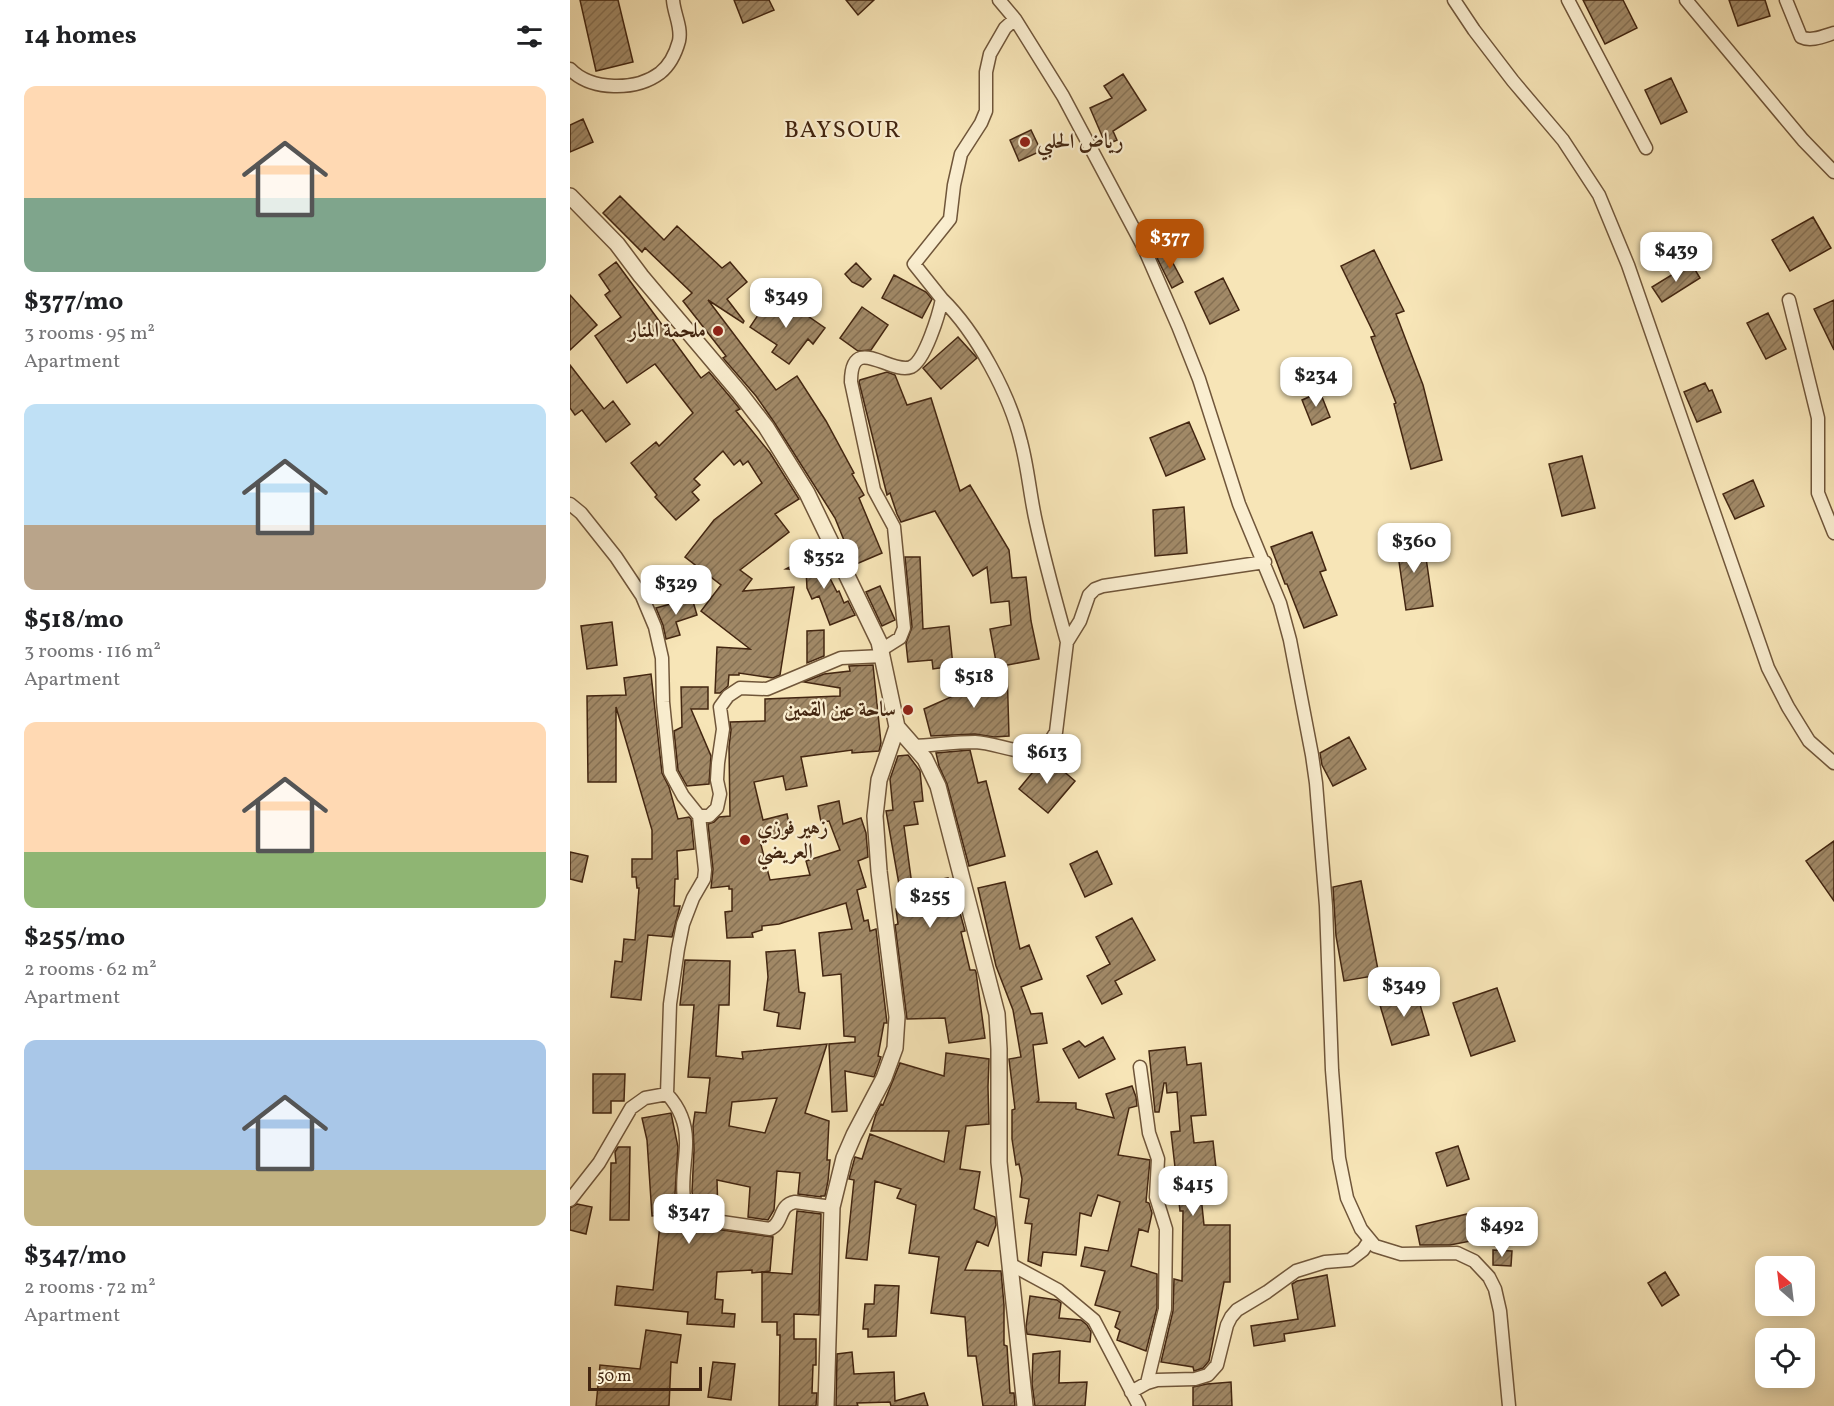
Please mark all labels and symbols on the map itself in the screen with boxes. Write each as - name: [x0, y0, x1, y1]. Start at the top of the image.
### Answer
- district label: BAYSOUR: [784, 114, 902, 148]
- place label: رياض الحلبي: [1037, 128, 1124, 161]
- marker: رياض الحلبي: [1018, 135, 1032, 149]
- pin: $377: [1134, 219, 1206, 270]
- pin: $439: [1640, 232, 1712, 283]
- pin: $349: [750, 278, 822, 329]
- place label: ملحمة المنار: [627, 317, 706, 346]
- marker: ملحمة المنار: [711, 324, 725, 338]
- pin: $234: [1280, 357, 1352, 408]
- pin: $360: [1378, 523, 1450, 574]
- pin: $352: [788, 539, 860, 590]
- pin: $329: [640, 565, 712, 616]
- pin: $518: [938, 658, 1010, 709]
- place label: ساحة عين القمين: [784, 696, 896, 725]
- marker: ساحة عين القمين: [901, 703, 915, 717]
- pin: $613: [1011, 734, 1083, 785]
- place label: زهير فوزي العريضي: [757, 814, 828, 871]
- marker: زهير فوزي العريضي: [738, 833, 752, 847]
- pin: $255: [894, 878, 966, 929]
- pin: $349: [1368, 967, 1440, 1018]
- pin: $415: [1157, 1166, 1229, 1217]
- pin: $347: [653, 1194, 725, 1245]
- pin: $492: [1466, 1207, 1538, 1258]
- north arrow: [1755, 1256, 1815, 1316]
- scale bar: [588, 1364, 702, 1392]

